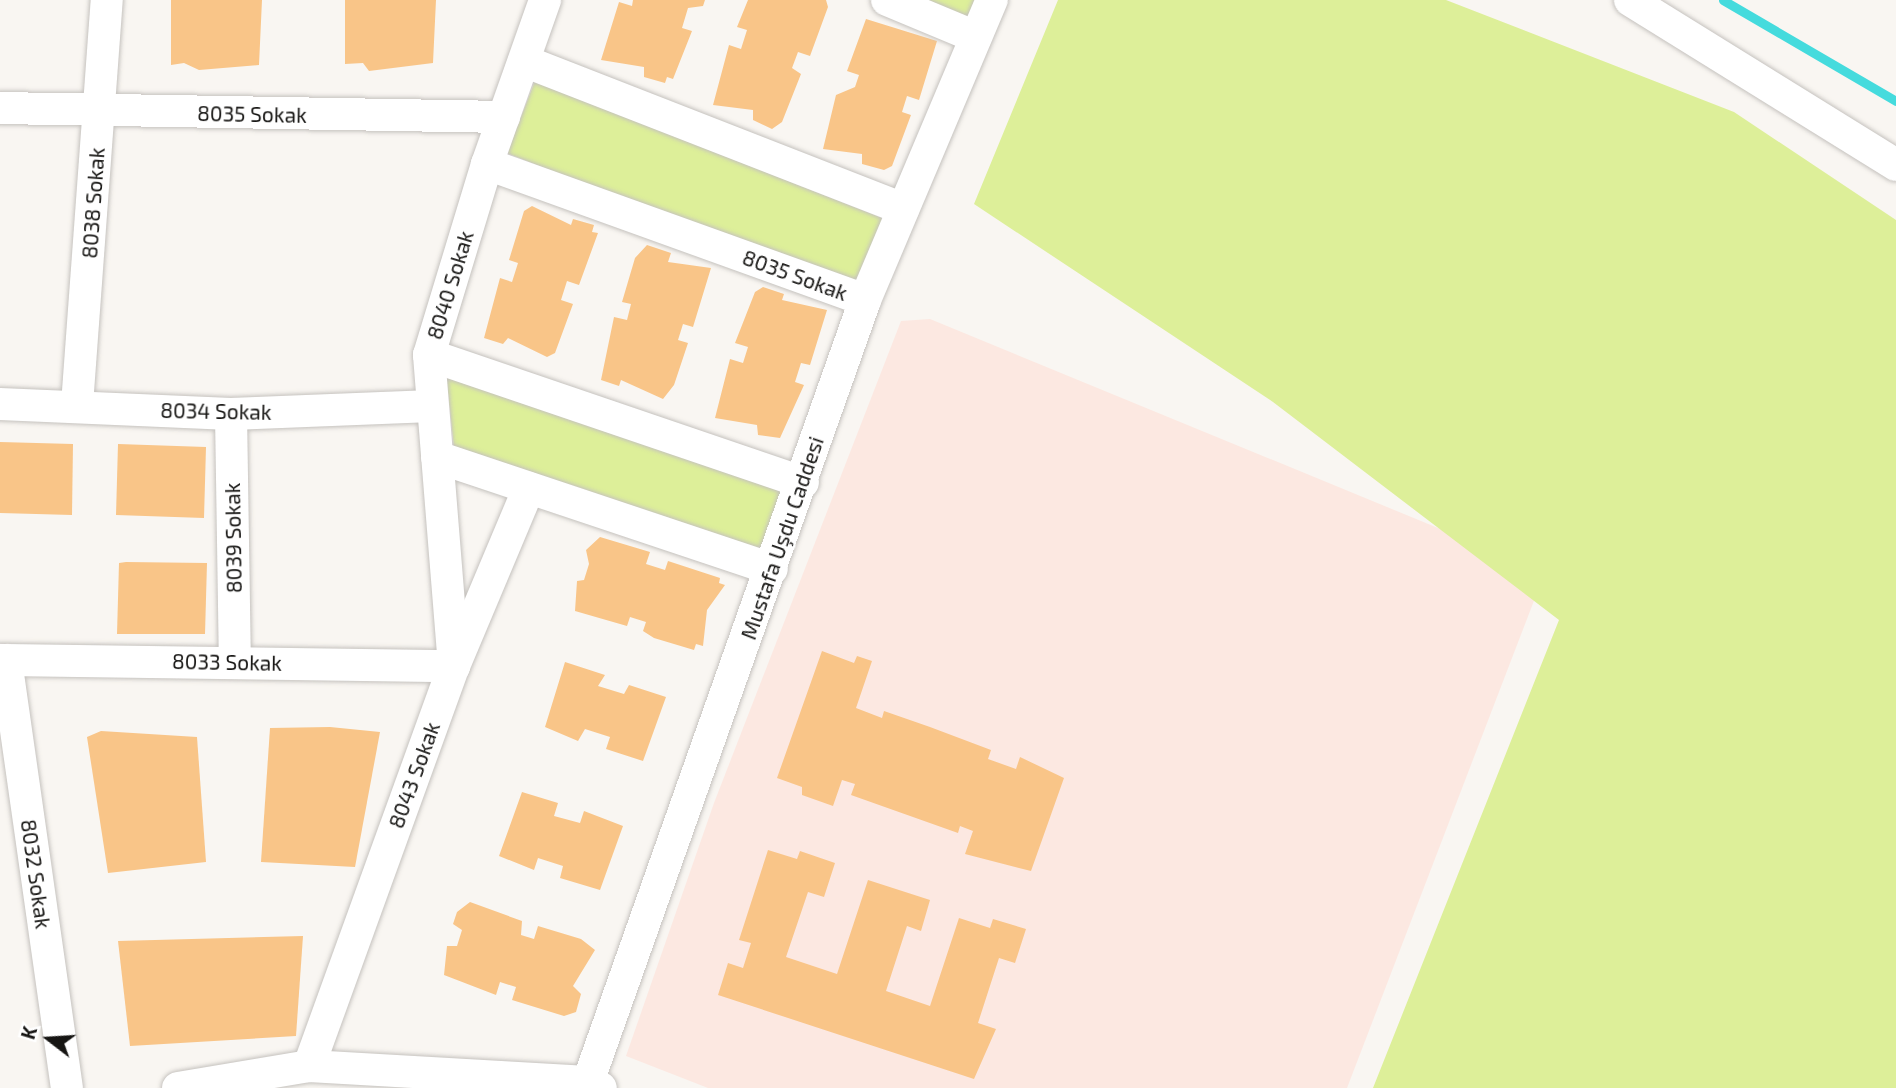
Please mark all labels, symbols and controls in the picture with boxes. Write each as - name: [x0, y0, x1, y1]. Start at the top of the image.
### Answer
- street label: 8035 Sokak: [197, 100, 307, 128]
- street label: 8038 Sokak: [77, 147, 109, 259]
- street label: 8040 Sokak: [422, 228, 478, 342]
- street label: 8035 Sokak: [739, 244, 851, 306]
- street label: 8034 Sokak: [160, 397, 272, 425]
- street label: Mustafa Uşdu Caddesi: [735, 433, 829, 643]
- street label: 8039 Sokak: [219, 483, 247, 593]
- street label: 8033 Sokak: [172, 648, 282, 676]
- street label: 8043 Sokak: [383, 718, 445, 832]
- street label: 8032 Sokak: [16, 818, 56, 930]
- north arrow: [14, 1004, 84, 1074]
- text: K: [16, 1024, 41, 1042]

